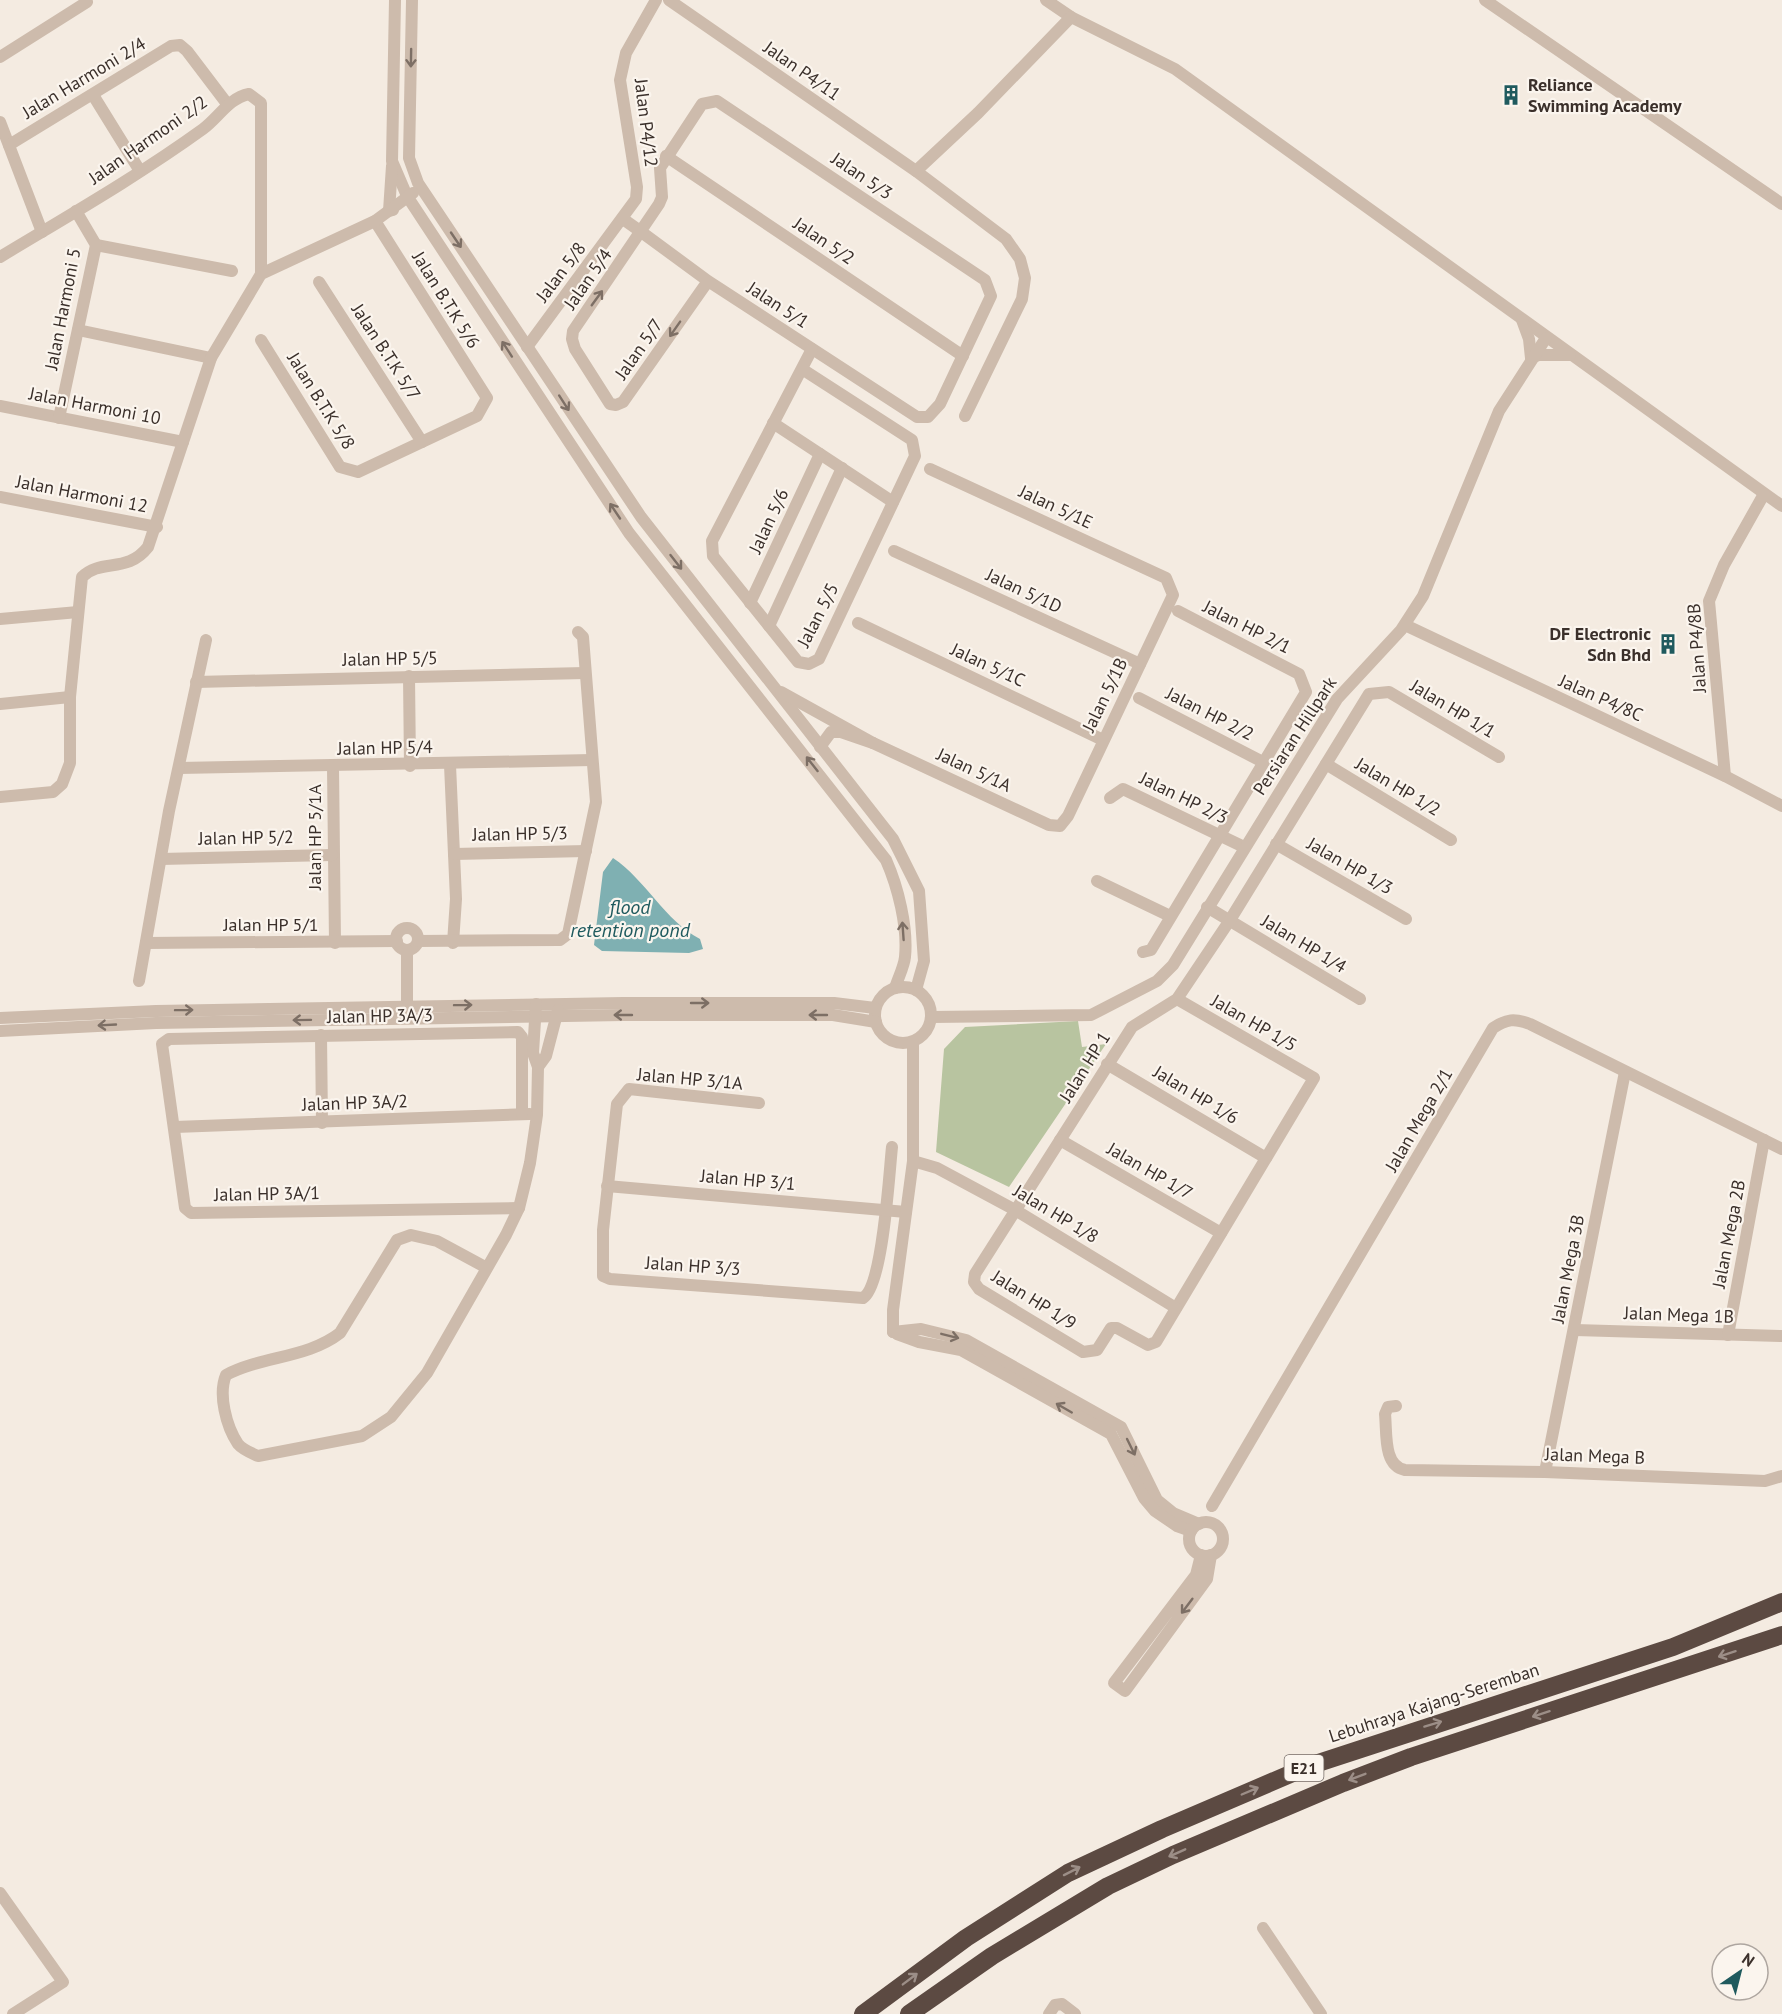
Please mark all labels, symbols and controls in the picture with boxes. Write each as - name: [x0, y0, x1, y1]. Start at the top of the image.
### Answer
- street label: Jalan Harmoni 2/4: [17, 32, 150, 124]
- street label: Jalan P4/11: [758, 35, 845, 105]
- one-way arrow: [405, 48, 417, 68]
- place label: Reliance Swimming Academy: [1528, 73, 1682, 117]
- street label: Jalan P4/12: [630, 76, 663, 168]
- building icon: Reliance Swimming Academy: [1499, 83, 1523, 107]
- street label: Jalan Harmoni 2/2: [83, 90, 212, 190]
- street label: Jalan 5/3: [826, 146, 897, 204]
- street label: Jalan 5/2: [788, 211, 859, 269]
- one-way arrow: [450, 232, 462, 248]
- street label: Jalan 5/8: [530, 237, 591, 307]
- street label: Jalan 5/4: [558, 244, 617, 314]
- street label: Jalan Harmoni 5: [39, 246, 86, 373]
- street label: Jalan B.T.K 5/6: [407, 246, 485, 353]
- street label: Jalan 5/1: [742, 276, 813, 333]
- one-way arrow: [590, 290, 603, 306]
- street label: Jalan B.T.K 5/7: [346, 298, 426, 404]
- street label: Jalan 5/7: [609, 314, 668, 384]
- one-way arrow: [669, 320, 681, 337]
- one-way arrow: [501, 341, 513, 358]
- street label: Jalan B.T.K 5/8: [282, 347, 360, 454]
- street label: Jalan Harmoni 10: [26, 381, 163, 430]
- one-way arrow: [558, 394, 570, 411]
- street label: Jalan Harmoni 12: [13, 469, 150, 518]
- street label: Jalan 5/1E: [1015, 479, 1097, 534]
- street label: Jalan 5/6: [743, 485, 794, 558]
- one-way arrow: [609, 503, 621, 520]
- one-way arrow: [670, 554, 683, 570]
- street label: Jalan 5/1D: [982, 563, 1066, 618]
- street label: Jalan 5/5: [791, 579, 843, 652]
- street label: Jalan HP 2/1: [1199, 594, 1295, 658]
- street label: Jalan P4/8B: [1682, 603, 1711, 695]
- place label: DF Electronic Sdn Bhd: [1549, 622, 1651, 666]
- building icon: DF Electronic Sdn Bhd: [1656, 632, 1680, 656]
- street label: Jalan 5/1C: [947, 637, 1029, 692]
- street label: Jalan HP 5/5: [341, 646, 438, 671]
- street label: Jalan 5/1B: [1076, 654, 1132, 736]
- street label: Jalan P4/8C: [1555, 668, 1647, 726]
- street label: Persiaran Hillpark: [1248, 672, 1342, 799]
- street label: Jalan HP 1/1: [1406, 674, 1500, 743]
- street label: Jalan HP 2/2: [1162, 681, 1258, 745]
- street label: Jalan HP 5/4: [336, 735, 433, 760]
- street label: Jalan 5/1A: [932, 742, 1016, 797]
- street label: Jalan HP 1/2: [1351, 752, 1445, 821]
- one-way arrow: [806, 756, 819, 772]
- street label: Jalan HP 2/3: [1135, 766, 1232, 829]
- street label: Jalan HP 5/1A: [303, 784, 326, 891]
- street label: Jalan HP 5/3: [471, 821, 568, 846]
- street label: Jalan HP 5/2: [197, 825, 294, 850]
- street label: Jalan HP 1/3: [1302, 831, 1397, 899]
- water label: flood retention pond: [570, 894, 691, 943]
- street label: Jalan HP 1/4: [1257, 909, 1351, 978]
- street label: Jalan HP 5/1: [222, 913, 319, 936]
- one-way arrow: [897, 922, 908, 942]
- street label: Jalan HP 1/5: [1206, 988, 1301, 1056]
- one-way arrow: [690, 997, 710, 1009]
- one-way arrow: [453, 999, 473, 1011]
- street label: Jalan HP 3A/3: [326, 1003, 433, 1028]
- one-way arrow: [174, 1004, 194, 1016]
- one-way arrow: [613, 1009, 633, 1021]
- one-way arrow: [808, 1009, 828, 1021]
- one-way arrow: [292, 1014, 312, 1026]
- one-way arrow: [98, 1020, 117, 1031]
- street label: Jalan HP 1: [1053, 1027, 1115, 1107]
- street label: Jalan HP 1/6: [1149, 1060, 1243, 1129]
- street label: Jalan HP 3/1A: [635, 1062, 744, 1095]
- street label: Jalan Mega 2/1: [1379, 1064, 1457, 1176]
- street label: Jalan HP 3A/2: [301, 1089, 408, 1116]
- street label: Jalan HP 1/7: [1102, 1136, 1197, 1204]
- street label: Jalan HP 3/1: [699, 1164, 796, 1195]
- street label: Jalan Mega 2B: [1707, 1178, 1750, 1291]
- street label: Jalan HP 1/8: [1009, 1179, 1103, 1248]
- street label: Jalan HP 3A/1: [213, 1181, 320, 1206]
- street label: Jalan Mega 3B: [1546, 1213, 1589, 1326]
- street label: Jalan HP 3/3: [644, 1251, 741, 1280]
- street label: Jalan HP 1/9: [987, 1264, 1081, 1335]
- street label: Jalan Mega 1B: [1623, 1301, 1734, 1328]
- one-way arrow: [941, 1331, 960, 1343]
- one-way arrow: [1056, 1401, 1073, 1413]
- one-way arrow: [1125, 1437, 1137, 1455]
- street label: Jalan Mega B: [1544, 1442, 1645, 1469]
- one-way arrow: [1181, 1598, 1193, 1614]
- one-way arrow: [1718, 1649, 1737, 1660]
- street label: Lebuhraya Kajang-Seremban: [1326, 1658, 1542, 1747]
- one-way arrow: [1532, 1710, 1551, 1721]
- one-way arrow: [1423, 1718, 1442, 1729]
- road number: E21: [1284, 1755, 1324, 1781]
- one-way arrow: [1348, 1773, 1367, 1784]
- one-way arrow: [1241, 1785, 1259, 1796]
- one-way arrow: [1169, 1848, 1187, 1860]
- one-way arrow: [1063, 1865, 1081, 1877]
- north arrow: [1710, 1942, 1770, 2002]
- text: N: [1739, 1949, 1759, 1971]
- one-way arrow: [902, 1973, 918, 1986]

